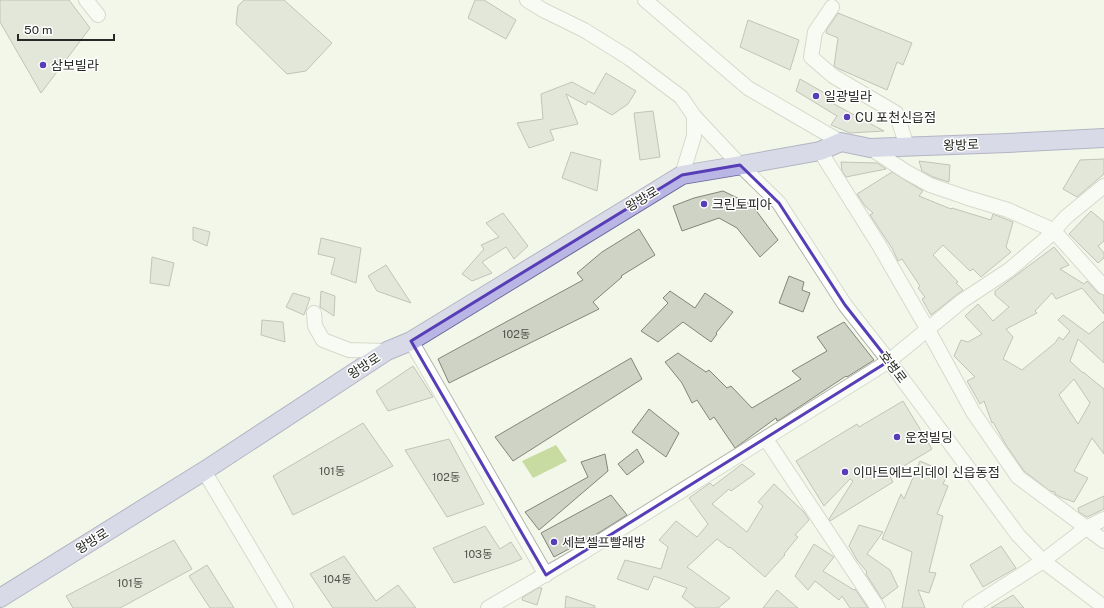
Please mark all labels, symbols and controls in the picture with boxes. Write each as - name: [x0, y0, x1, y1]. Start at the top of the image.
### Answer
- scale bar: [18, 16, 114, 42]
- text: 50 m: [24, 23, 52, 37]
- place label: 삼보빌라: [51, 58, 99, 73]
- marker: 삼보빌라: [38, 60, 48, 70]
- place label: 일광빌라: [824, 89, 872, 104]
- marker: 일광빌라: [811, 91, 821, 101]
- place label: CU 포천신읍점: [855, 110, 936, 125]
- marker: CU 포천신읍점: [842, 112, 852, 122]
- street label: 왕방로: [943, 137, 979, 153]
- street label: 왕방로: [623, 183, 661, 215]
- place label: 크린토피아: [712, 197, 772, 212]
- marker: 크린토피아: [699, 199, 709, 209]
- house number: 102동: [502, 328, 530, 340]
- street label: 호병로: [876, 348, 910, 386]
- street label: 왕방로: [345, 350, 383, 382]
- place label: 운정빌딩: [905, 430, 953, 445]
- marker: 운정빌딩: [892, 432, 902, 442]
- house number: 101동: [319, 465, 345, 477]
- place label: 이마트에브리데이 신읍동점: [853, 465, 1000, 480]
- marker: 이마트에브리데이 신읍동점: [840, 467, 850, 477]
- house number: 102동: [432, 471, 460, 483]
- street label: 왕방로: [73, 525, 111, 557]
- place label: 세븐셀프빨래방: [562, 535, 646, 550]
- marker: 세븐셀프빨래방: [549, 537, 559, 547]
- house number: 103동: [464, 548, 492, 560]
- house number: 104동: [323, 573, 351, 585]
- house number: 101동: [117, 577, 143, 589]

